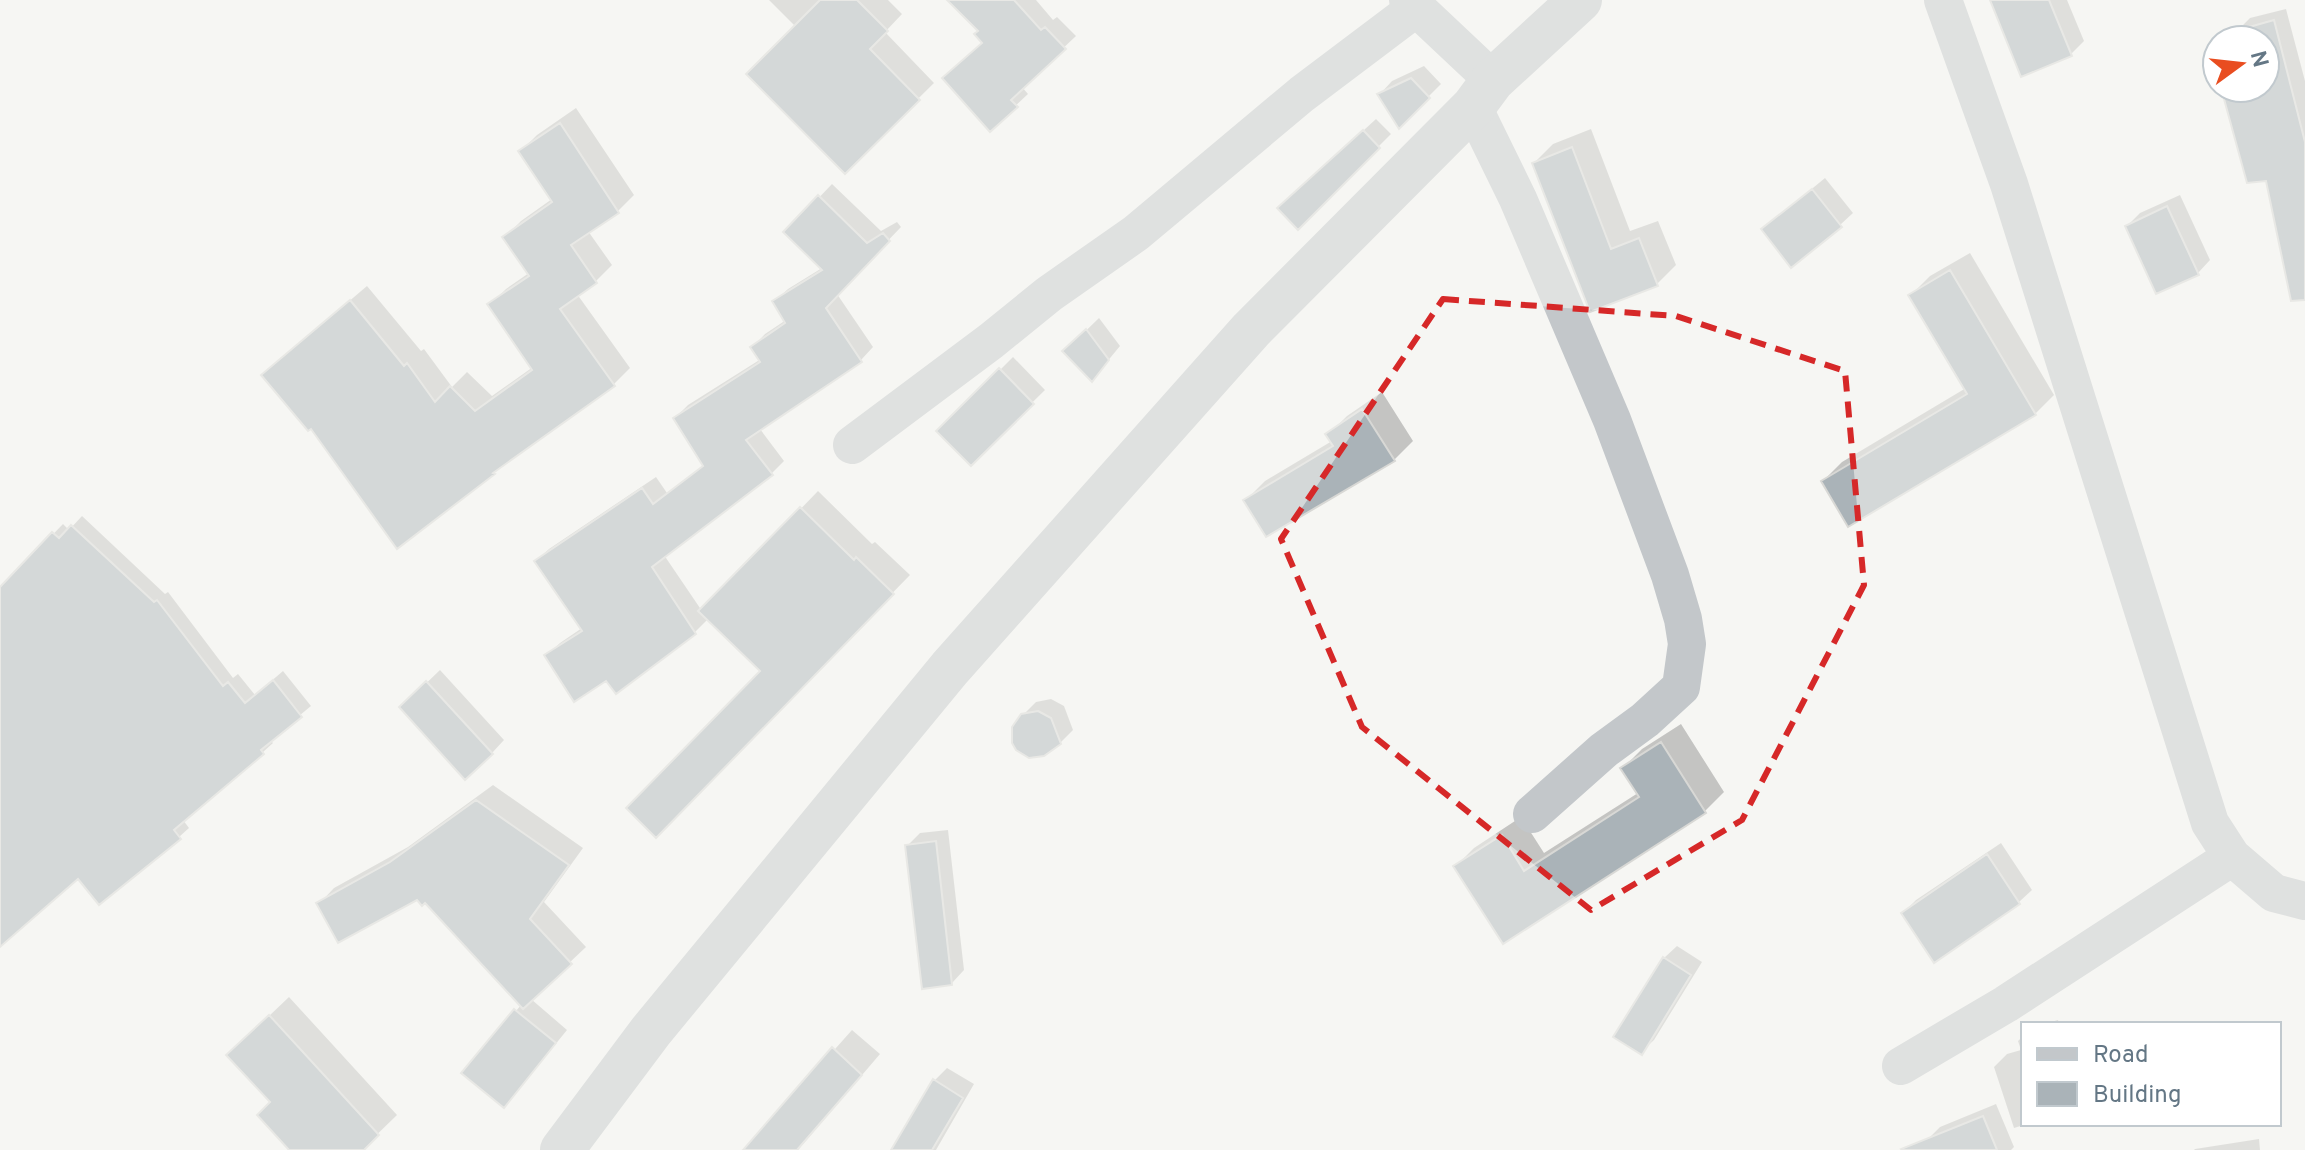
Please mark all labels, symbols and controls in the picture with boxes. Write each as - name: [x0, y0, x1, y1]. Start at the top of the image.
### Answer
- north arrow: [2201, 24, 2281, 104]
- text: N: [2243, 48, 2273, 71]
- legend: [2021, 1022, 2281, 1126]
- text: Road: [2093, 1041, 2149, 1071]
- text: Building: [2093, 1081, 2182, 1111]

